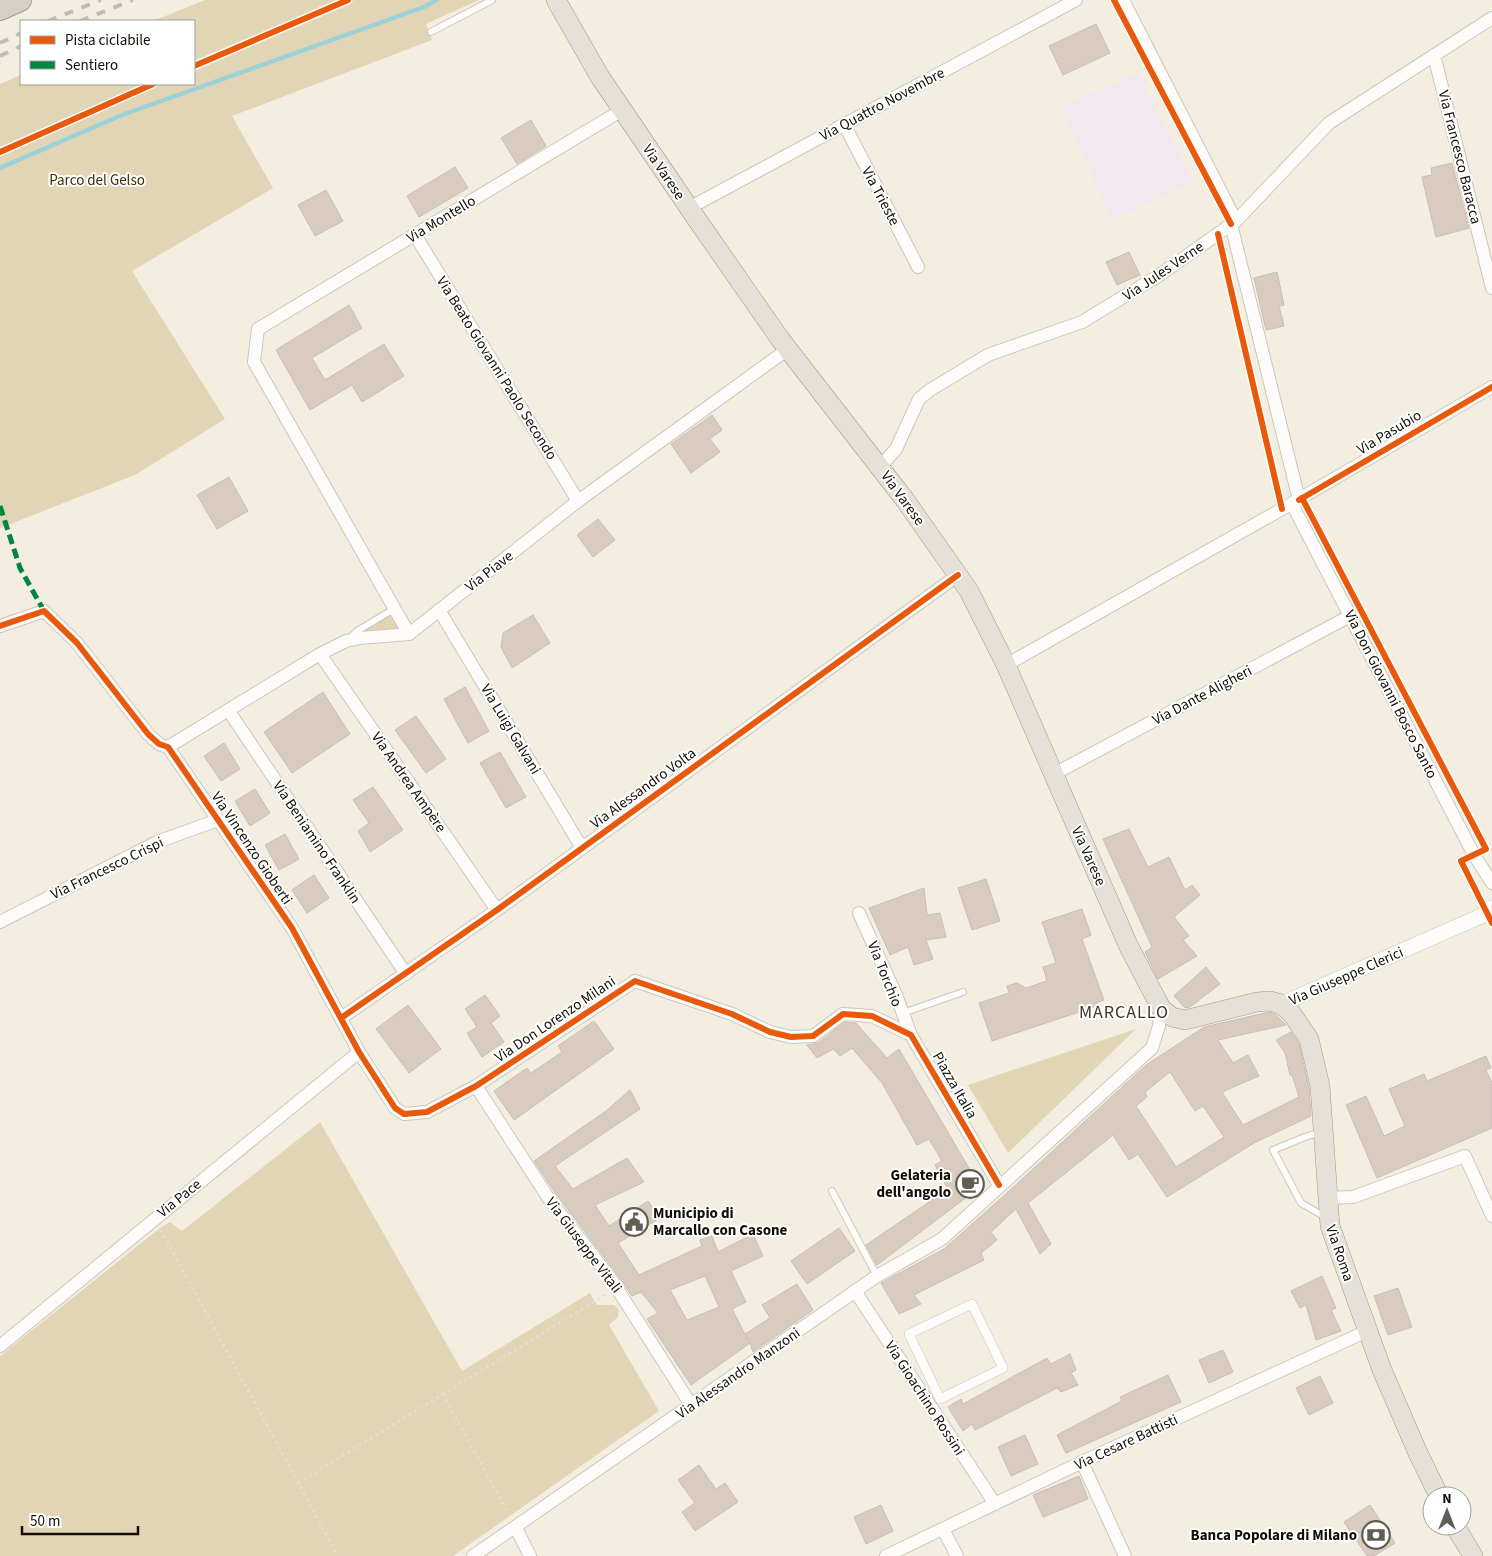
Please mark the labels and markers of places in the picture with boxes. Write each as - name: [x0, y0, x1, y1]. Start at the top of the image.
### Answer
- place label: Gelateria dell'angolo: [876, 1165, 951, 1203]
- cafe icon: Gelateria dell'angolo: [955, 1169, 985, 1199]
- place label: Municipio di Marcallo con Casone: [653, 1203, 788, 1241]
- public building icon: Municipio di Marcallo con Casone: [619, 1207, 649, 1237]
- bank icon: Banca Popolare di Milano: [1361, 1520, 1391, 1550]
- place label: Banca Popolare di Milano: [1191, 1525, 1357, 1546]

